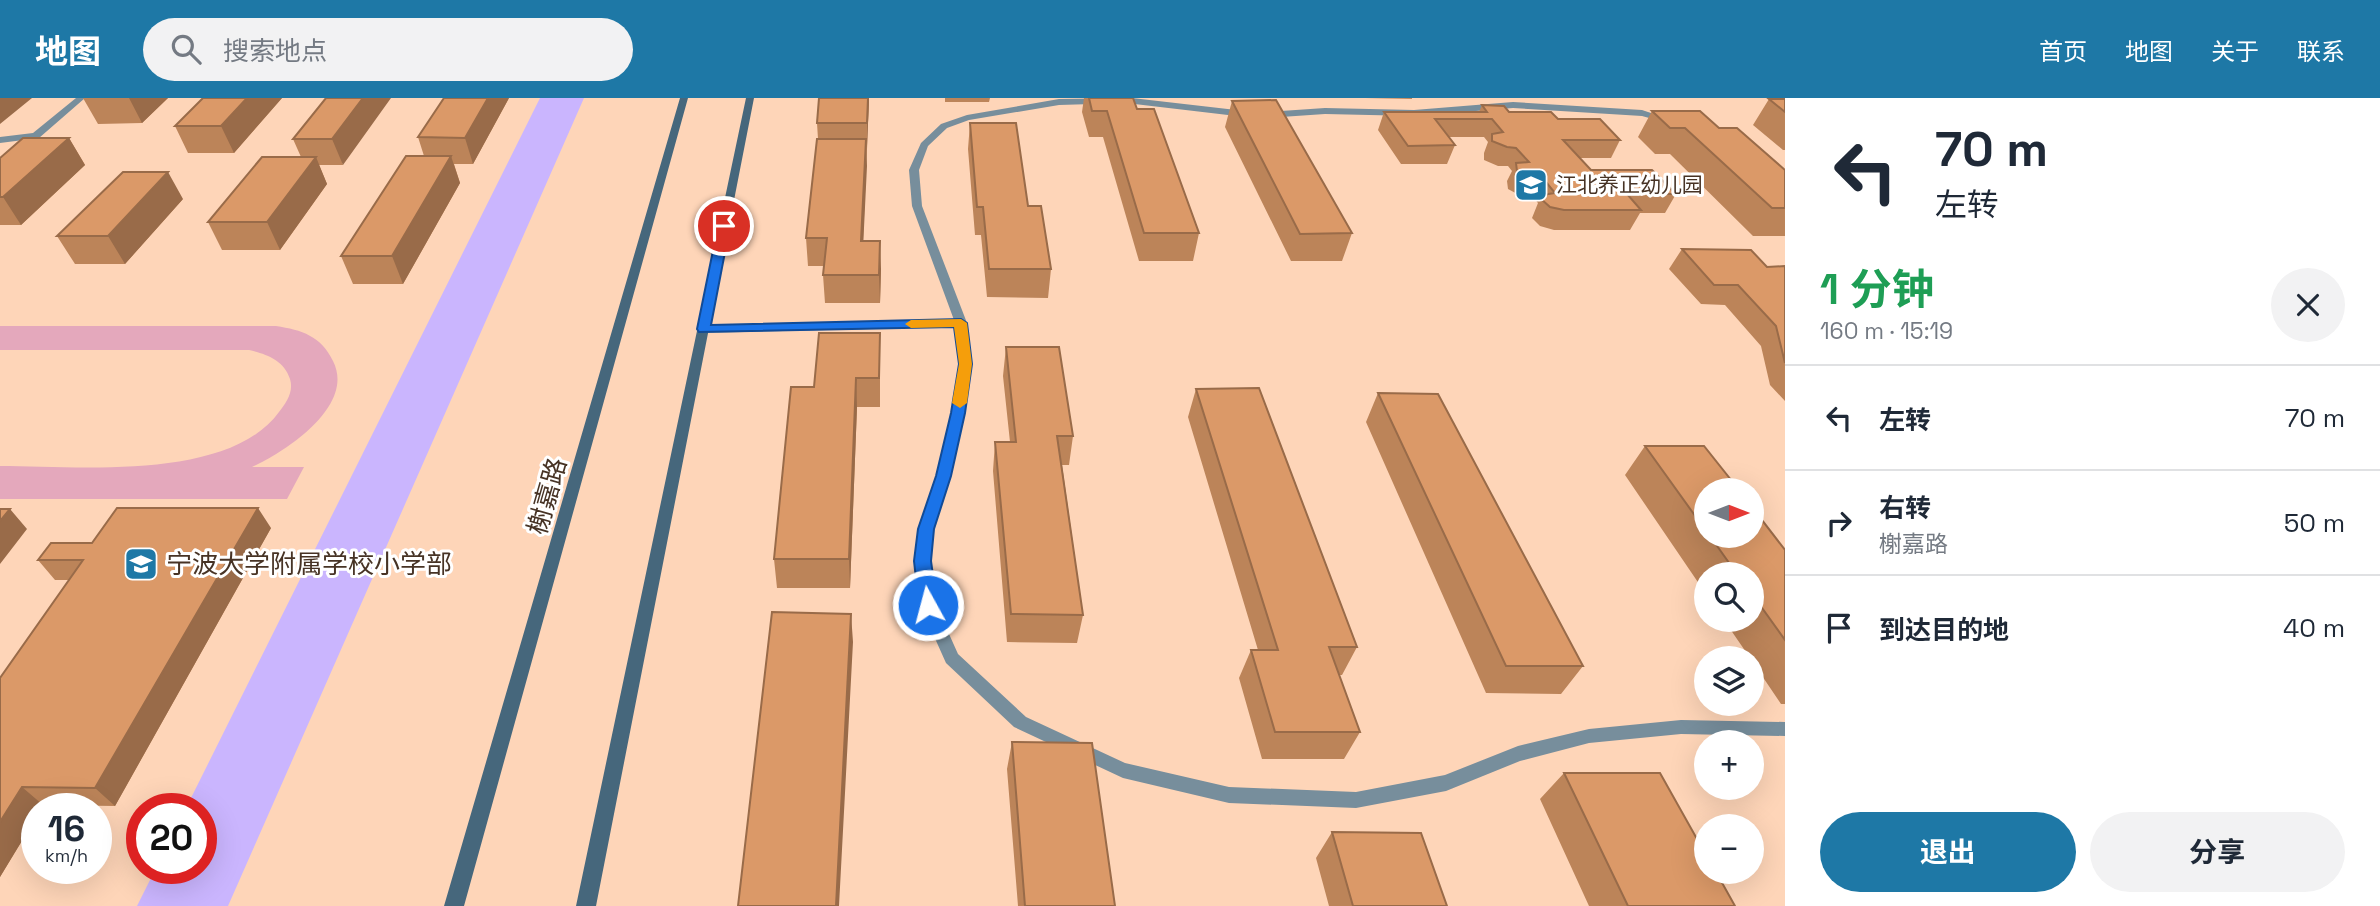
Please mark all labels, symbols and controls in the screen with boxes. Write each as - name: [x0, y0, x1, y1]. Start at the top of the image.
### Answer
- search box: [143, 18, 633, 81]
- icon: search: [167, 30, 205, 68]
- text: 地图: [35, 31, 101, 73]
- text: 搜索地点: [223, 34, 327, 68]
- text: 首页: [2039, 36, 2087, 67]
- text: 地图: [2125, 36, 2173, 67]
- text: 关于: [2211, 36, 2259, 67]
- text: 联系: [2297, 36, 2345, 67]
- text: 70 m: [1935, 118, 2048, 180]
- icon: left: [1820, 126, 1911, 217]
- school or university icon: 江北养正幼儿园: [1512, 166, 1550, 204]
- place label: 江北养正幼儿园: [1556, 171, 1703, 198]
- text: 左转: [1935, 185, 1999, 225]
- pin: [694, 196, 754, 256]
- icon: arrive: [705, 207, 743, 245]
- text: 1 分钟: [1820, 263, 1934, 316]
- button: close: [2271, 268, 2345, 342]
- text: 160 m · 15:19: [1820, 316, 1953, 346]
- icon: left: [1820, 399, 1858, 437]
- text: 70 m: [2285, 401, 2345, 435]
- text: 左转: [1879, 403, 1931, 437]
- street label: 榭嘉路: [520, 454, 574, 538]
- north arrow: [1694, 478, 1764, 548]
- map controls: [1694, 478, 1764, 884]
- text: 右转: [1879, 491, 1931, 525]
- icon: right: [1820, 504, 1858, 542]
- text: 50 m: [2284, 506, 2345, 540]
- text: 榭嘉路: [1879, 529, 1948, 559]
- school or university icon: 宁波大学附属学校小学部: [122, 545, 160, 583]
- place label: 宁波大学附属学校小学部: [166, 547, 452, 581]
- button: search: [1694, 562, 1764, 632]
- position arrow: [891, 568, 965, 642]
- icon: arrive: [1820, 609, 1858, 647]
- text: 40 m: [2283, 611, 2345, 645]
- text: 到达目的地: [1879, 613, 2009, 647]
- button: layers: [1694, 646, 1764, 716]
- button: +: [1694, 730, 1764, 800]
- speed limit sign: 20: [126, 793, 217, 884]
- text: 16: [48, 807, 85, 851]
- button: 退出: [1820, 812, 2076, 892]
- button: 分享: [2090, 812, 2345, 892]
- button: −: [1694, 814, 1764, 884]
- text: km/h: [45, 844, 88, 867]

